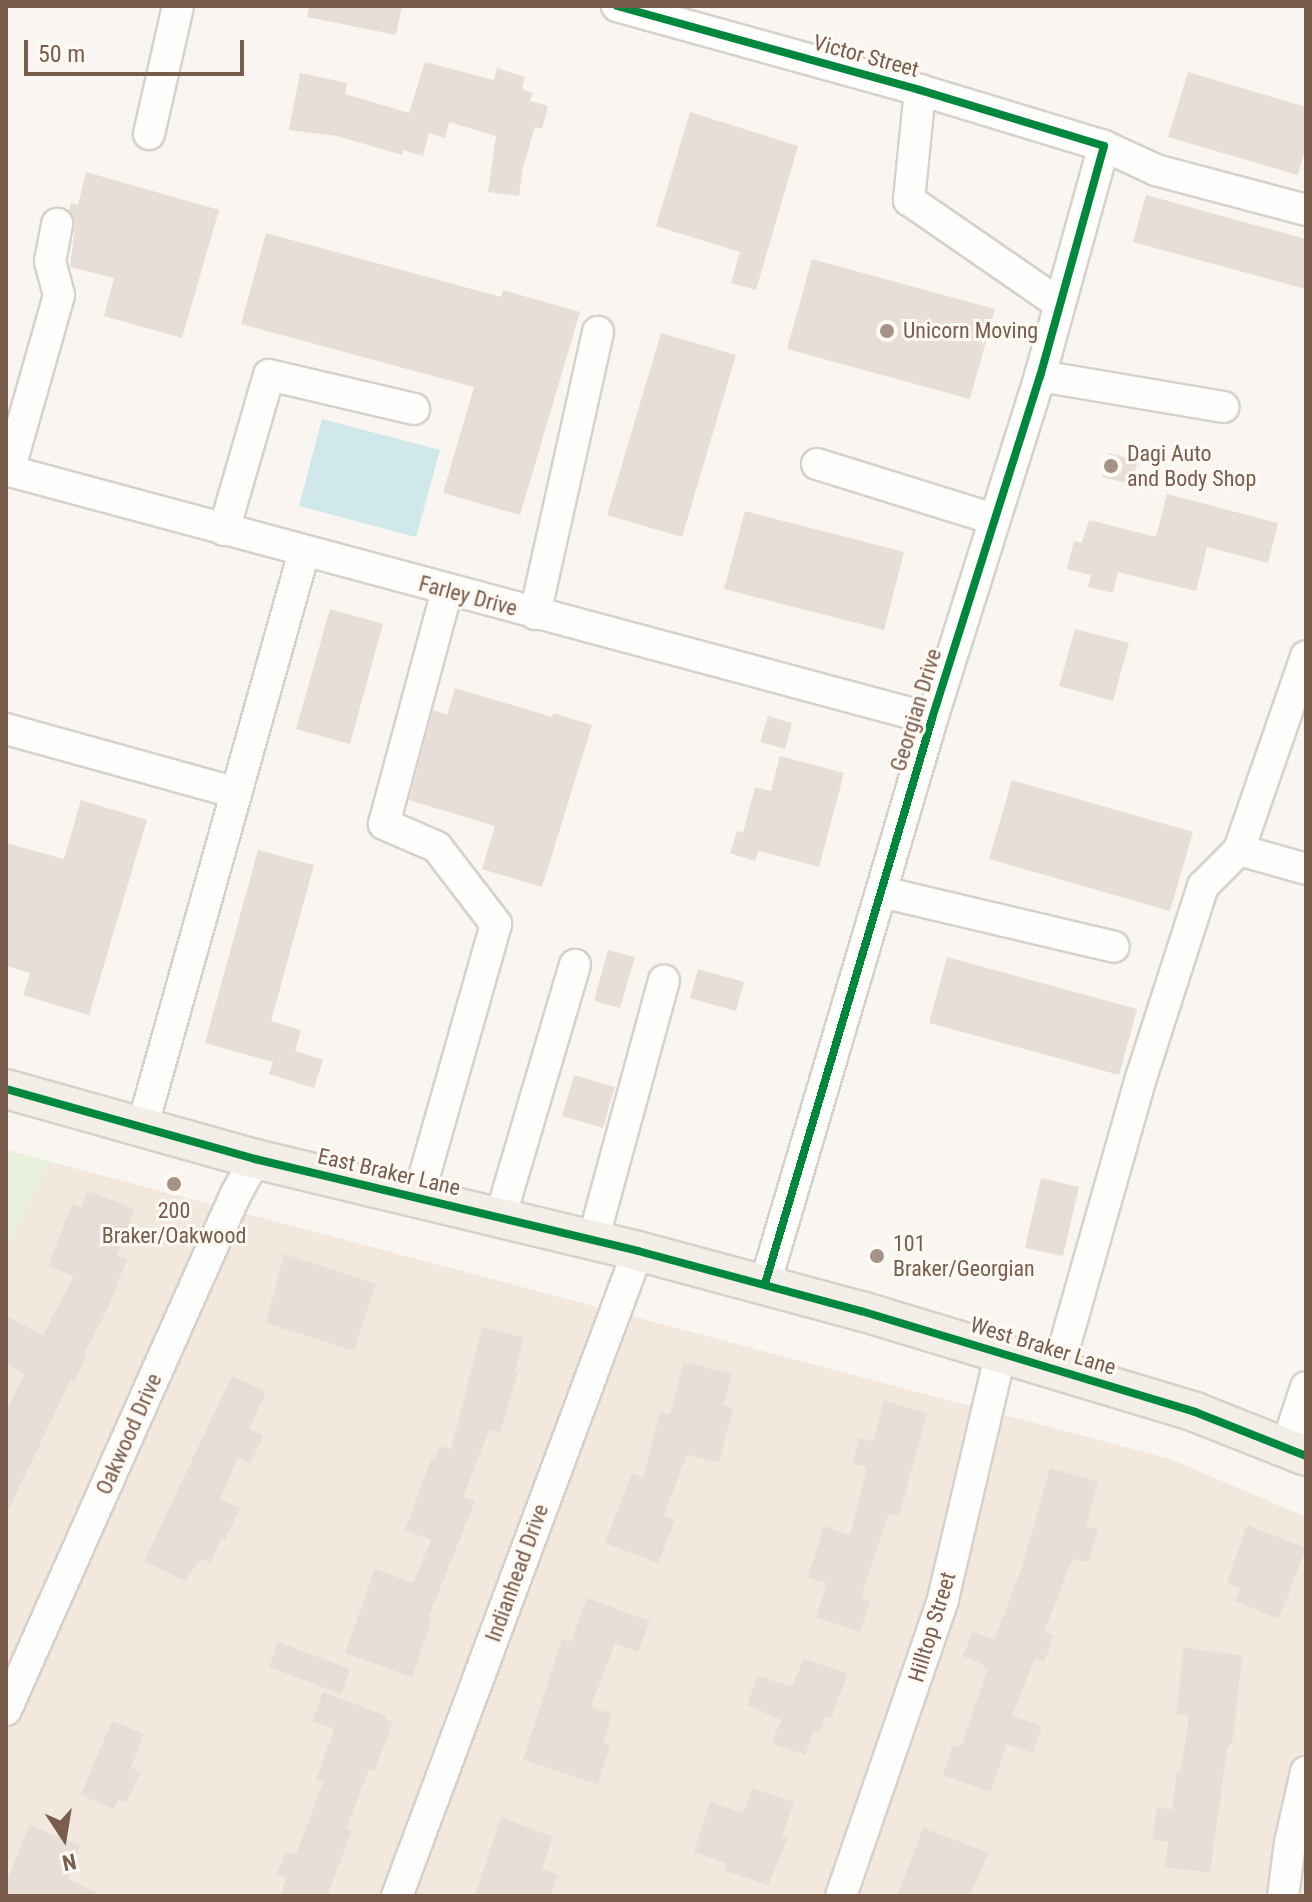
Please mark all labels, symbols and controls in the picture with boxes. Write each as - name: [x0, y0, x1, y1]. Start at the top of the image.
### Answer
- scale bar: [28, 24, 248, 74]
- street label: Victor Street: [810, 29, 922, 83]
- text: 50 m: [38, 40, 85, 68]
- place label: Unicorn Moving: [903, 318, 1038, 344]
- marker: Unicorn Moving: [878, 322, 896, 340]
- place label: Dagi Auto and Body Shop: [1127, 440, 1256, 492]
- marker: Dagi Auto and Body Shop: [1102, 457, 1120, 475]
- street label: Farley Drive: [416, 570, 520, 622]
- street label: Georgian Drive: [885, 645, 947, 775]
- street label: East Braker Lane: [315, 1143, 463, 1201]
- marker: 200 Braker/Oakwood: [165, 1175, 183, 1193]
- place label: 200 Braker/Oakwood: [102, 1197, 246, 1248]
- place label: 101 Braker/Georgian: [893, 1230, 1035, 1282]
- marker: 101 Braker/Georgian: [868, 1247, 886, 1265]
- street label: West Braker Lane: [967, 1311, 1119, 1381]
- street label: Oakwood Drive: [91, 1369, 167, 1499]
- street label: Indianhead Drive: [480, 1501, 554, 1645]
- street label: Hilltop Street: [903, 1569, 961, 1685]
- north arrow: [24, 1798, 104, 1878]
- text: N: [60, 1848, 78, 1876]

